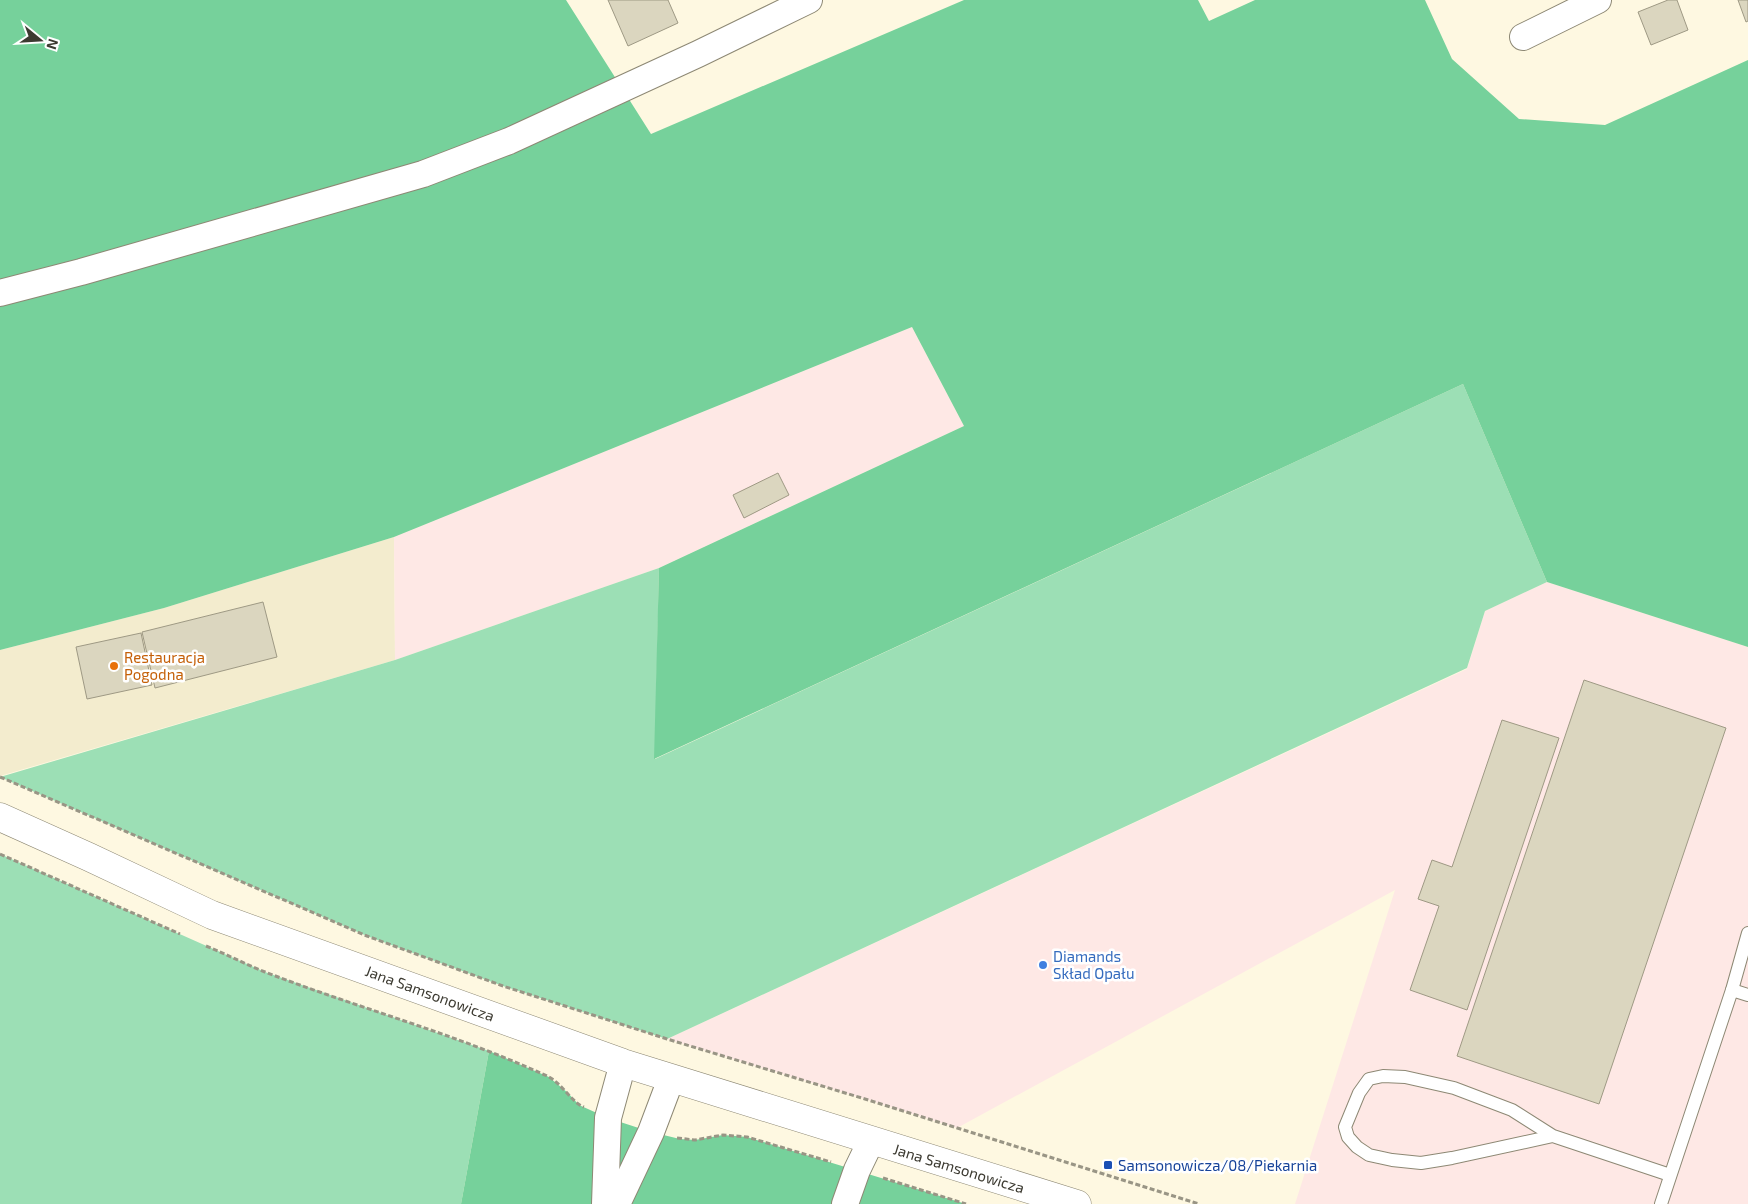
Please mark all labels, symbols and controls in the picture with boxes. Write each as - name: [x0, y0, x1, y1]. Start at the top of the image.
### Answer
- north arrow: [15, 15, 65, 65]
- text: N: [43, 37, 62, 52]
- place label: Restauracja Pogodna: [124, 648, 205, 683]
- marker: Restauracja Pogodna: [108, 660, 120, 672]
- place label: Diamands Skład Opału: [1053, 947, 1135, 982]
- marker: Diamands Skład Opału: [1037, 959, 1049, 971]
- street label: Jana Samsonowicza: [363, 961, 497, 1025]
- street label: Jana Samsonowicza: [891, 1140, 1027, 1196]
- place label: Samsonowicza/08/Piekarnia: [1118, 1156, 1317, 1174]
- marker: Samsonowicza/08/Piekarnia: [1102, 1159, 1114, 1171]

